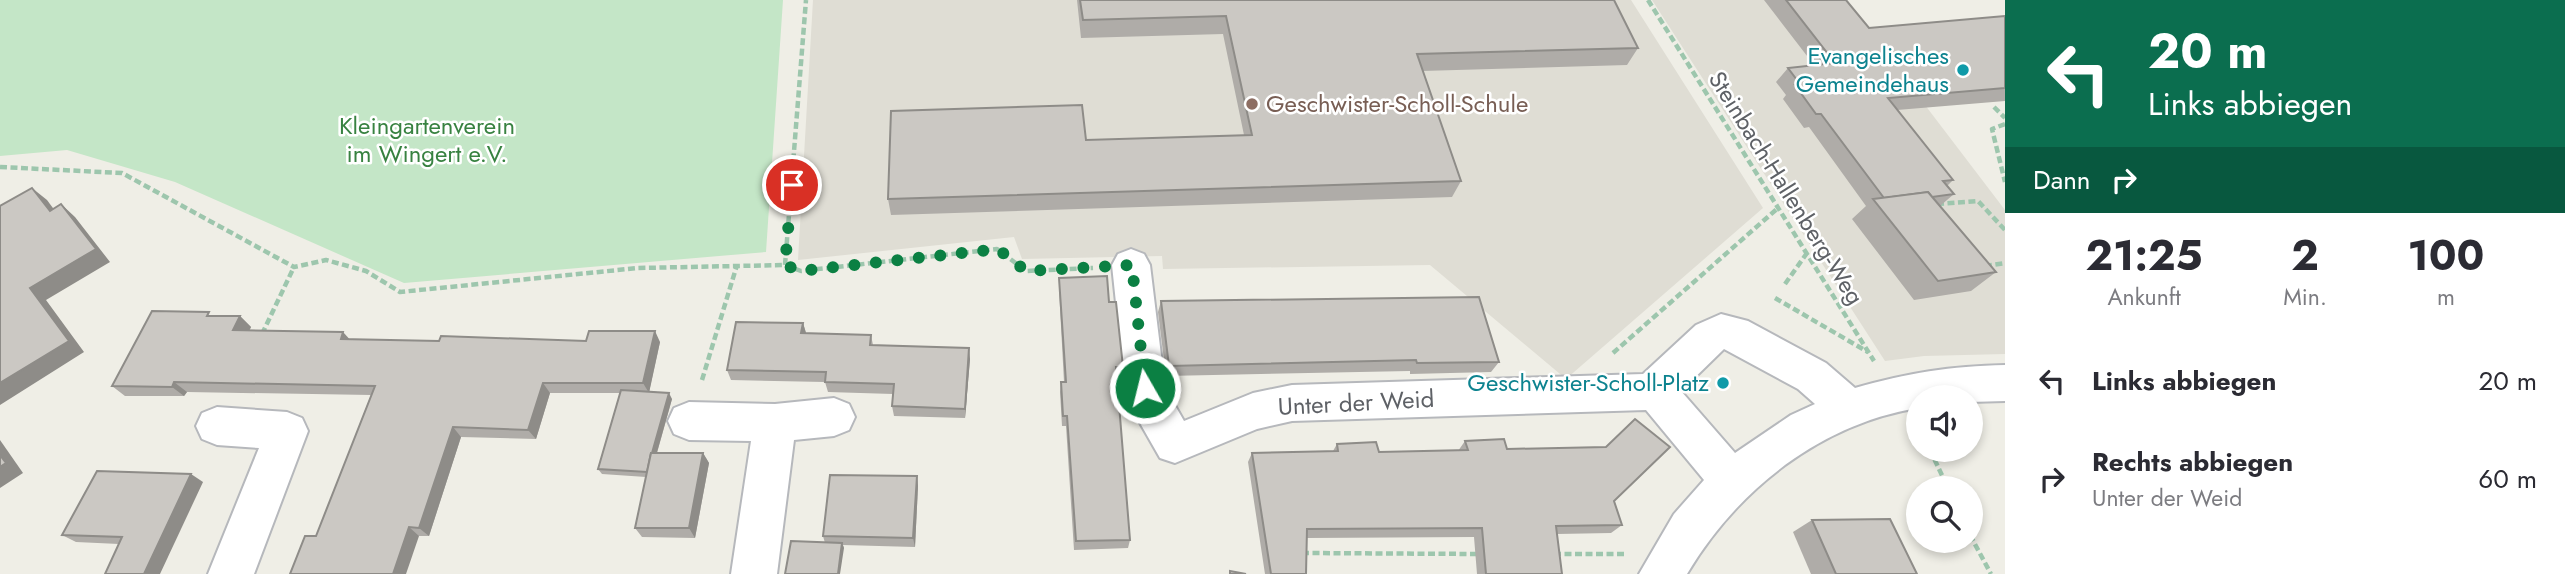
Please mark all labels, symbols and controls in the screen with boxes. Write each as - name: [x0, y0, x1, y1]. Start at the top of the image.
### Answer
- text: 20 m: [2148, 16, 2267, 86]
- icon: left: [2033, 28, 2124, 119]
- place label: Evangelisches Gemeindehaus: [1796, 38, 1949, 101]
- marker: Evangelisches Gemeindehaus: [1955, 62, 1971, 78]
- street label: Steinbach-Hallenberg-Weg: [1700, 64, 1873, 311]
- text: Links abbiegen: [2148, 81, 2352, 127]
- place label: Geschwister-Scholl-Schule: [1266, 86, 1528, 121]
- marker: Geschwister-Scholl-Schule: [1244, 96, 1260, 112]
- park label: Kleingartenverein im Wingert e.V.: [339, 108, 515, 171]
- pin: [762, 155, 822, 215]
- text: Dann: [2033, 161, 2091, 199]
- icon: right: [2105, 161, 2143, 199]
- icon: arrive: [773, 166, 811, 204]
- text: 21:25: [2086, 225, 2203, 286]
- text: 2: [2291, 225, 2319, 286]
- text: 100: [2407, 225, 2484, 286]
- text: Ankunft: [2107, 280, 2181, 314]
- text: Min.: [2283, 280, 2327, 314]
- text: m: [2437, 280, 2455, 314]
- position arrow: [1108, 351, 1182, 425]
- icon: left: [2033, 362, 2071, 400]
- text: Links abbiegen: [2092, 362, 2276, 400]
- text: 20 m: [2479, 362, 2537, 400]
- place label: Geschwister-Scholl-Platz: [1467, 365, 1709, 400]
- marker: Geschwister-Scholl-Platz: [1715, 375, 1731, 391]
- street label: Unter der Weid: [1277, 381, 1435, 424]
- map controls: [1906, 385, 1983, 553]
- button: sound: [1906, 385, 1983, 462]
- text: Rechts abbiegen: [2092, 443, 2293, 481]
- icon: right: [2033, 460, 2071, 498]
- text: 60 m: [2478, 460, 2537, 498]
- button: search: [1906, 476, 1983, 553]
- text: Unter der Weid: [2092, 481, 2242, 515]

